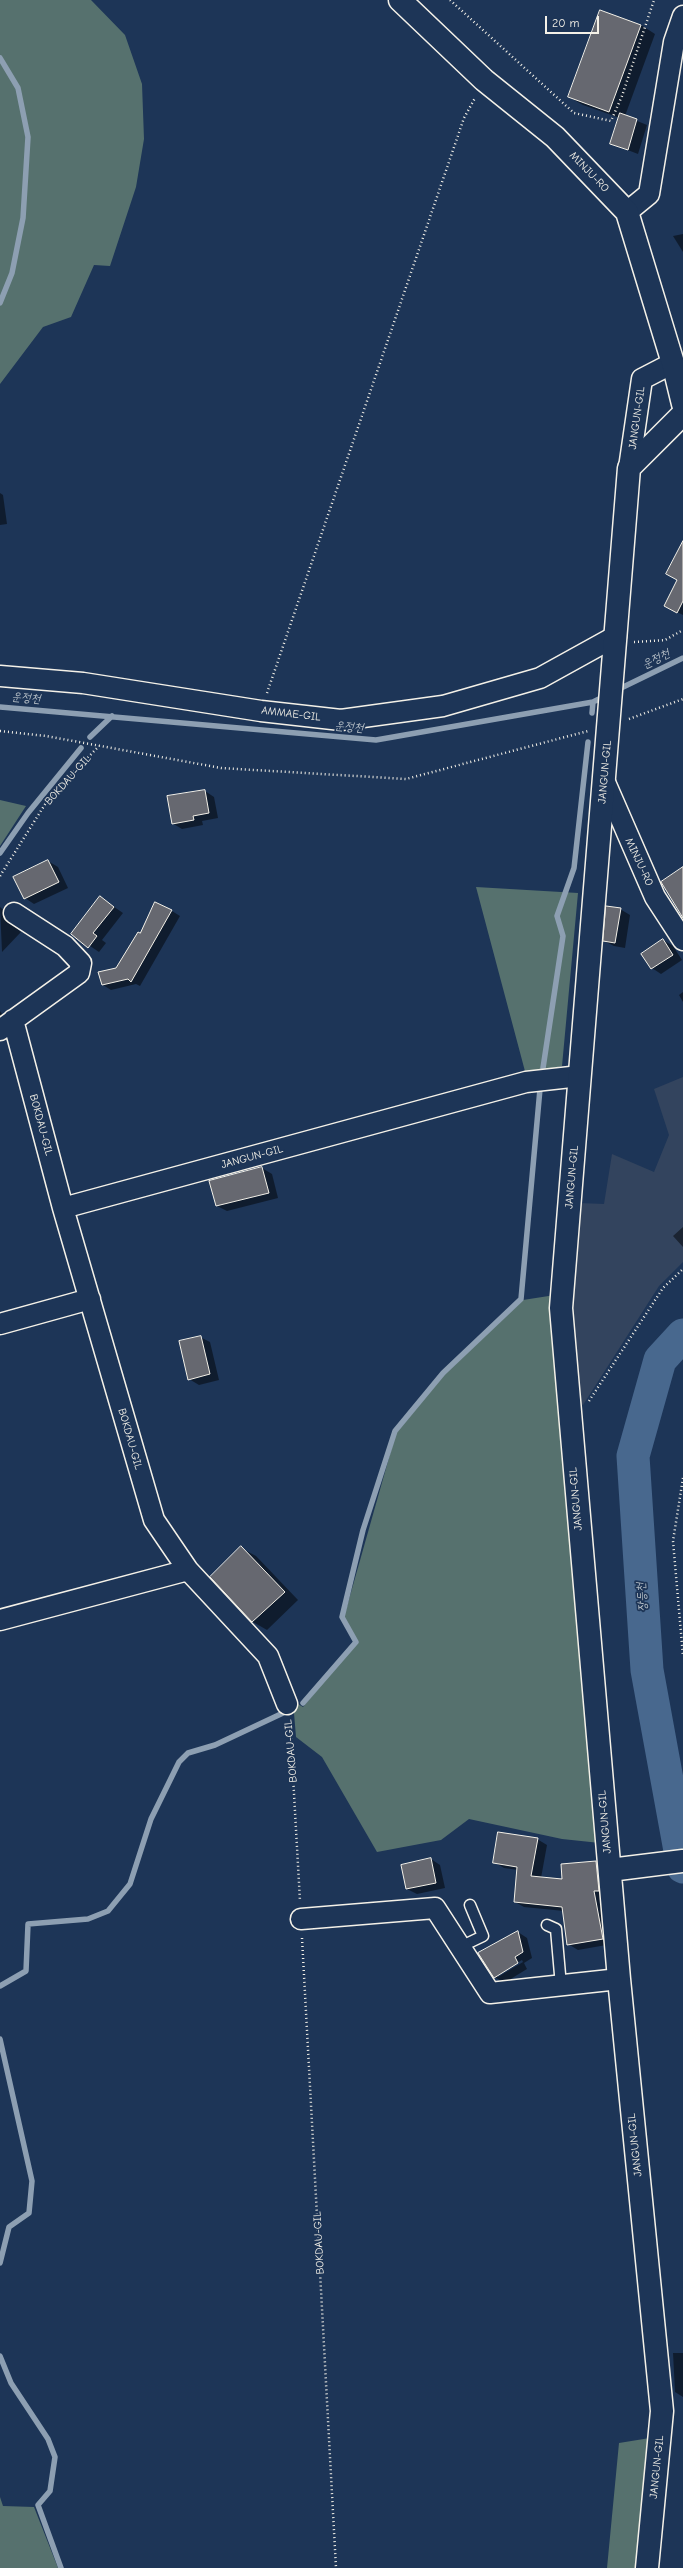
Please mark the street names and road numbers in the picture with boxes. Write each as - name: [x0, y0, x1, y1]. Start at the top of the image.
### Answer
- street label: MINJU-RO: [566, 149, 612, 195]
- street label: JANGUN-GIL: [626, 386, 648, 450]
- street label: AMMAE-GIL: [260, 704, 322, 724]
- street label: JANGUN-GIL: [596, 740, 614, 804]
- street label: BOKDAU-GIL: [42, 752, 94, 808]
- street label: MINJU-RO: [622, 836, 656, 888]
- street label: BOKDAU-GIL: [26, 1093, 56, 1157]
- street label: JANGUN-GIL: [220, 1142, 284, 1172]
- street label: JANGUN-GIL: [563, 1145, 581, 1209]
- street label: BOKDAU-GIL: [115, 1407, 145, 1471]
- street label: JANGUN-GIL: [567, 1467, 585, 1531]
- street label: BOKDAU-GIL: [282, 1719, 300, 1783]
- street label: JANGUN-GIL: [596, 1790, 614, 1854]
- street label: JANGUN-GIL: [625, 2113, 645, 2177]
- street label: BOKDAU-GIL: [311, 2211, 327, 2275]
- street label: JANGUN-GIL: [647, 2435, 667, 2499]

